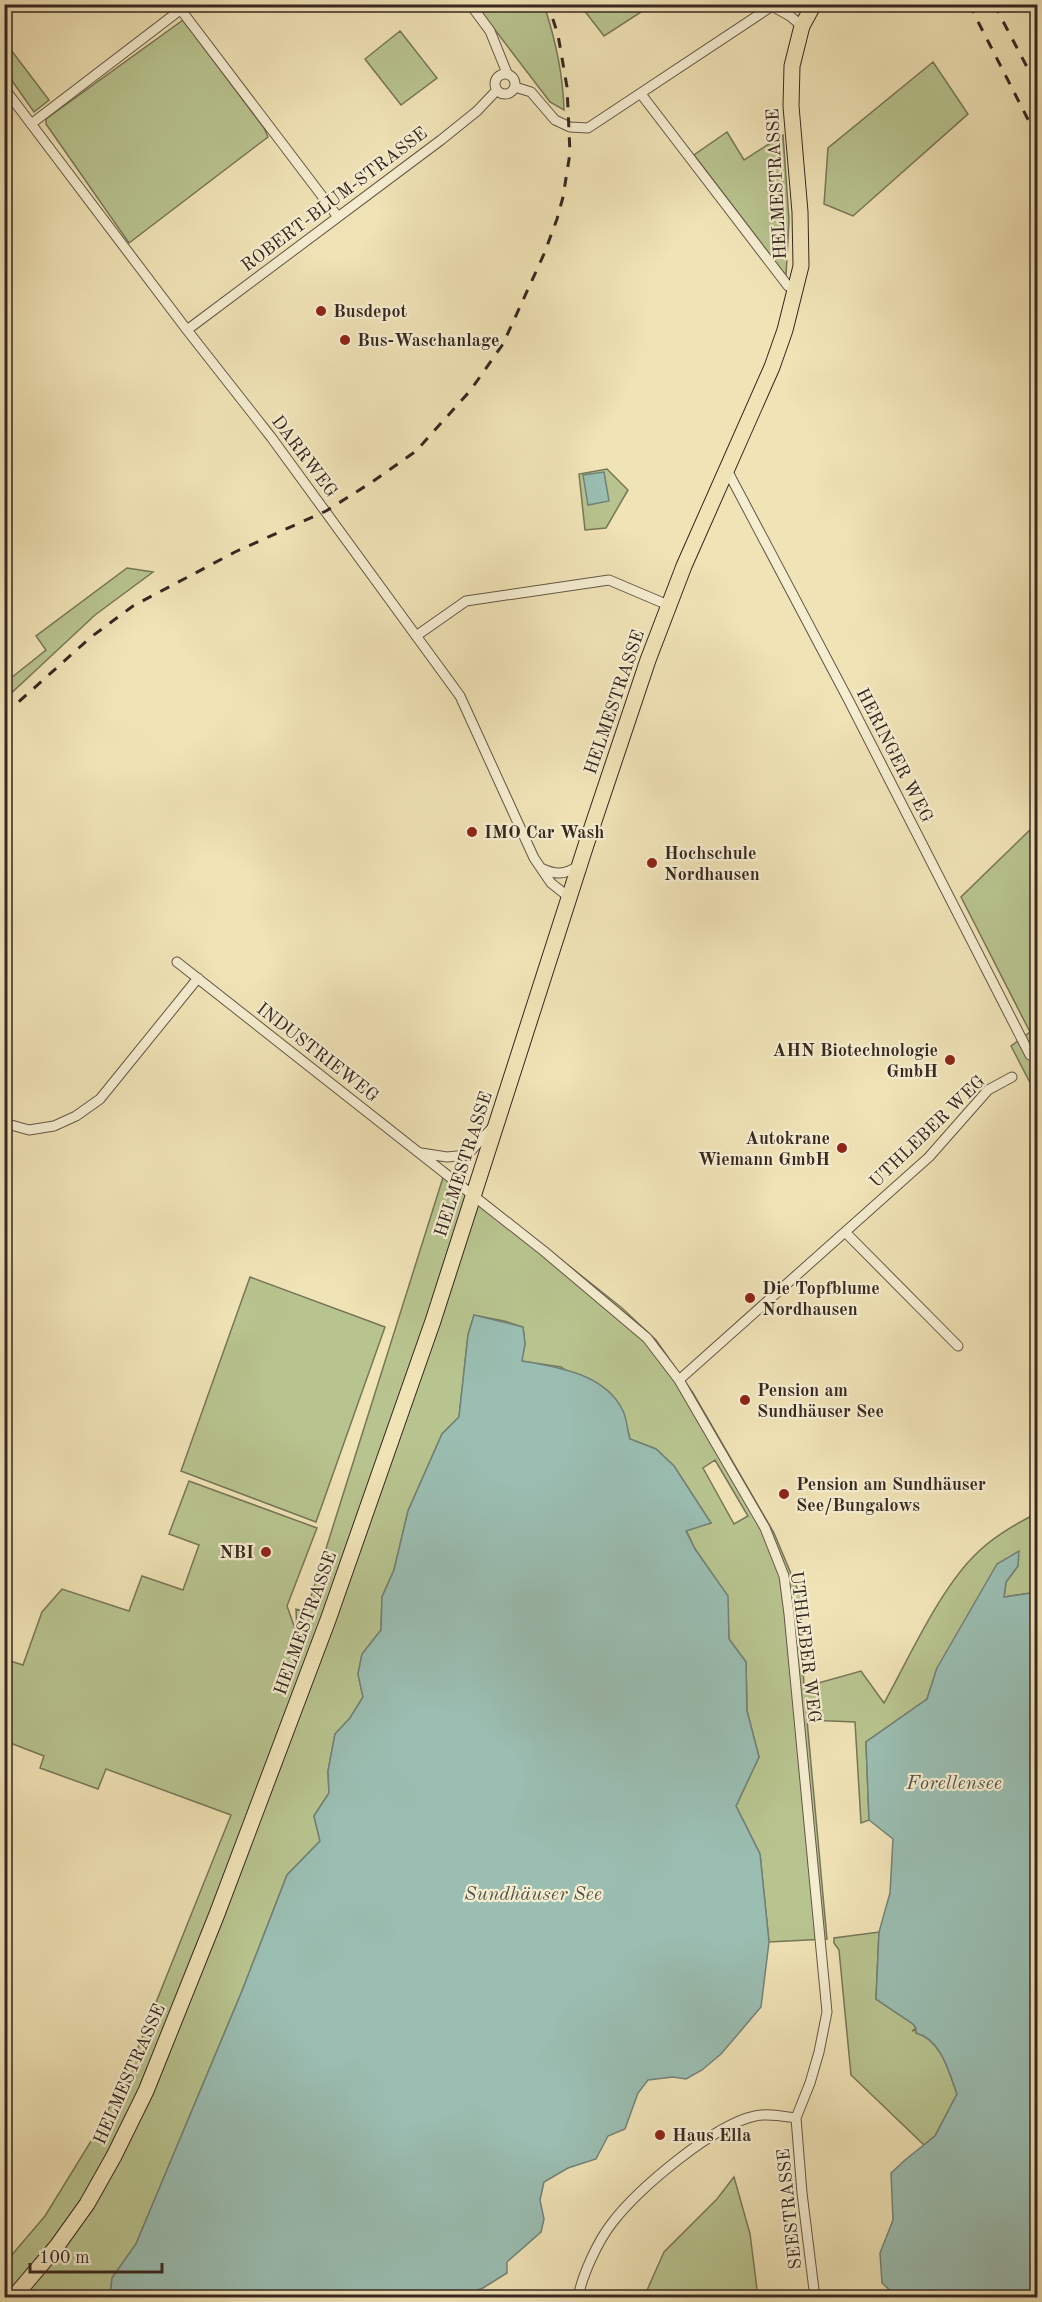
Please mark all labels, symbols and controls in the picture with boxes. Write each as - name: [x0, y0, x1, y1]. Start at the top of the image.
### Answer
- street label: HELMESTRASSE: [764, 108, 790, 260]
- street label: ROBERT-BLUM-STRASSE: [238, 124, 431, 275]
- place label: Busdepot: [333, 303, 407, 321]
- marker: Busdepot: [314, 304, 328, 318]
- place label: Bus-Waschanlage: [357, 332, 499, 350]
- marker: Bus-Waschanlage: [338, 333, 352, 347]
- street label: DARRWEG: [268, 412, 341, 501]
- street label: HELMESTRASSE: [582, 628, 648, 777]
- street label: HERINGER WEG: [852, 685, 936, 826]
- place label: IMO Car Wash: [484, 824, 604, 842]
- marker: IMO Car Wash: [465, 825, 479, 839]
- place label: Hochschule Nordhausen: [664, 845, 760, 884]
- marker: Hochschule Nordhausen: [645, 856, 659, 870]
- street label: INDUSTRIEWEG: [253, 1000, 382, 1106]
- place label: AHN Biotechnologie GmbH: [773, 1042, 938, 1081]
- marker: AHN Biotechnologie GmbH: [943, 1053, 957, 1067]
- street label: UTHLEBER WEG: [866, 1072, 989, 1191]
- street label: HELMESTRASSE: [432, 1089, 496, 1239]
- place label: Autokrane Wiemann GmbH: [698, 1130, 830, 1169]
- marker: Autokrane Wiemann GmbH: [835, 1141, 849, 1155]
- place label: Die Topfblume Nordhausen: [762, 1280, 880, 1319]
- marker: Die Topfblume Nordhausen: [743, 1291, 757, 1305]
- place label: Pension am Sundhäuser See: [757, 1382, 884, 1421]
- marker: Pension am Sundhäuser See: [738, 1393, 752, 1407]
- place label: Pension am Sundhäuser See/Bungalows: [796, 1476, 986, 1515]
- marker: Pension am Sundhäuser See/Bungalows: [777, 1487, 791, 1501]
- place label: NBI: [220, 1544, 254, 1562]
- marker: NBI: [259, 1545, 273, 1559]
- street label: HELMESTRASSE: [272, 1549, 340, 1698]
- street label: UTHLEBER WEG: [787, 1570, 823, 1724]
- water label: Forellensee: [905, 1774, 1002, 1794]
- water label: Sundhäuser See: [464, 1885, 602, 1905]
- street label: HELMESTRASSE: [91, 2002, 169, 2147]
- place label: Haus Ella: [672, 2127, 751, 2145]
- marker: Haus Ella: [653, 2128, 667, 2142]
- street label: SEESTRASSE: [775, 2148, 805, 2270]
- scale bar: [30, 2236, 162, 2274]
- text: 100 m: [39, 2249, 90, 2267]

